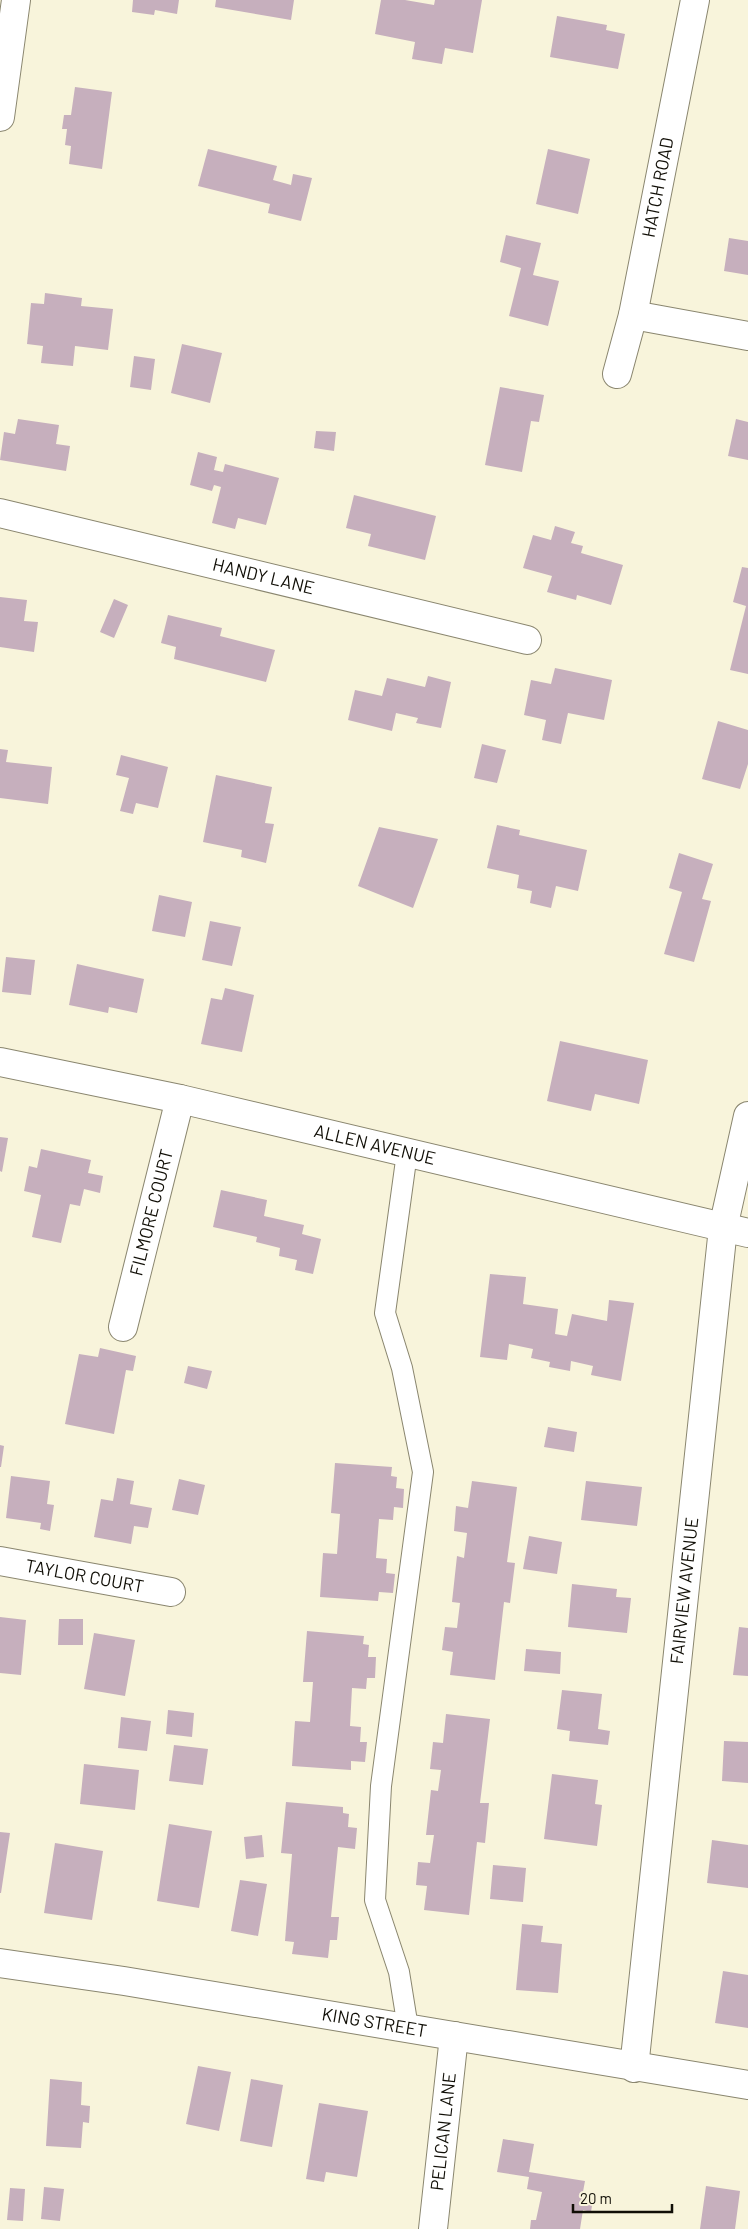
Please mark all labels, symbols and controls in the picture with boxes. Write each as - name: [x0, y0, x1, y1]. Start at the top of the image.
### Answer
- street label: HATCH ROAD: [636, 135, 678, 239]
- street label: HANDY LANE: [210, 553, 317, 598]
- street label: ALLEN AVENUE: [312, 1119, 438, 1169]
- street label: FILMORE COURT: [124, 1147, 177, 1278]
- street label: FAIRVIEW AVENUE: [665, 1516, 702, 1665]
- street label: TAYLOR COURT: [24, 1554, 146, 1597]
- street label: KING STREET: [320, 2002, 428, 2041]
- street label: PELICAN LANE: [425, 2071, 460, 2192]
- scale bar: [573, 2182, 672, 2214]
- text: 20 m: [580, 2189, 612, 2207]

